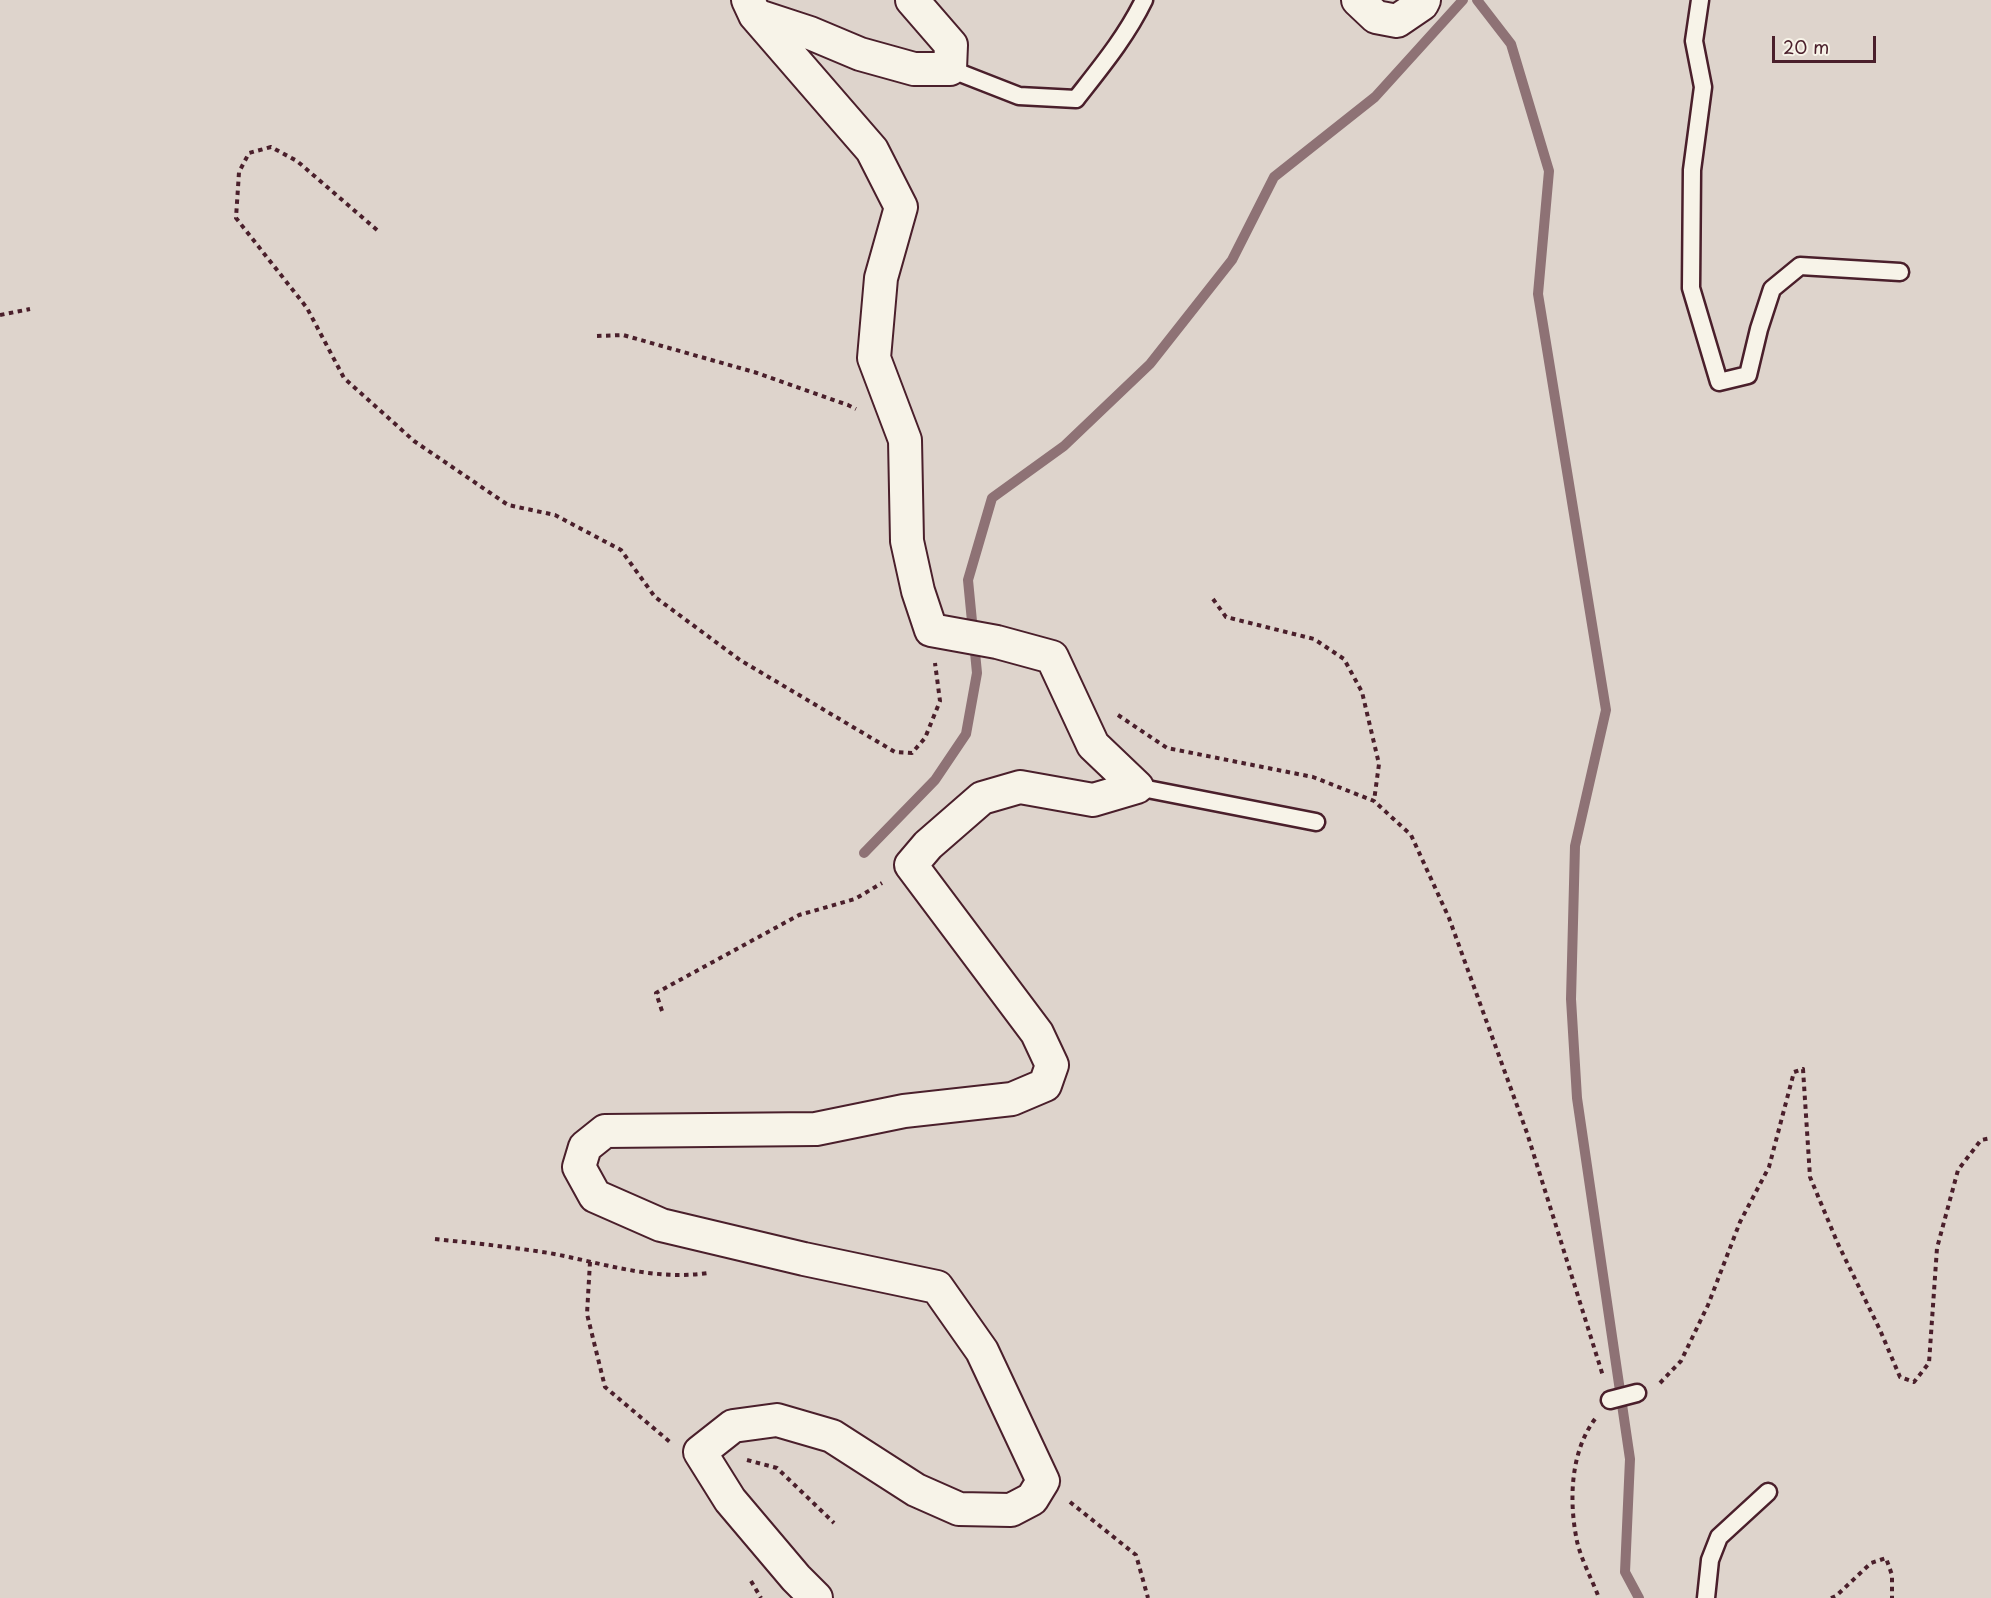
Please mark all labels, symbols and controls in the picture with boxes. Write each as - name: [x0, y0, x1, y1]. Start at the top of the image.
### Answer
- scale bar: [1775, 24, 1878, 62]
- text: 20 m: [1783, 33, 1829, 60]

